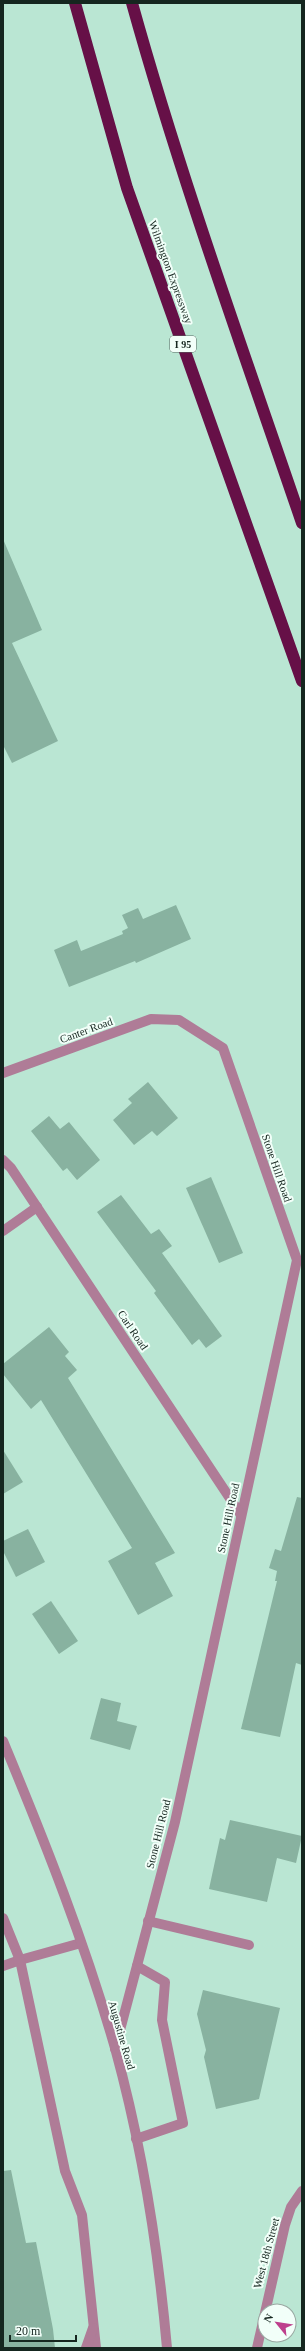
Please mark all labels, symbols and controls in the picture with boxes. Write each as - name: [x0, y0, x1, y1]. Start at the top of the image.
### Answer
- street label: Wilmington Expressway: [147, 219, 195, 326]
- road number: I 95: [170, 336, 196, 352]
- street label: Canter Road: [58, 1015, 114, 1045]
- street label: Stone Hill Road: [260, 1133, 294, 1204]
- street label: Carl Road: [115, 1308, 151, 1352]
- street label: Stone Hill Road: [215, 1482, 241, 1554]
- street label: Stone Hill Road: [144, 1798, 173, 1870]
- street label: Augustine Road: [106, 1999, 138, 2071]
- street label: West 18th Street: [251, 2216, 281, 2290]
- north arrow: [257, 2303, 297, 2343]
- text: N: [261, 2312, 276, 2324]
- scale bar: [10, 2317, 76, 2343]
- text: 20 m: [16, 2324, 41, 2338]

